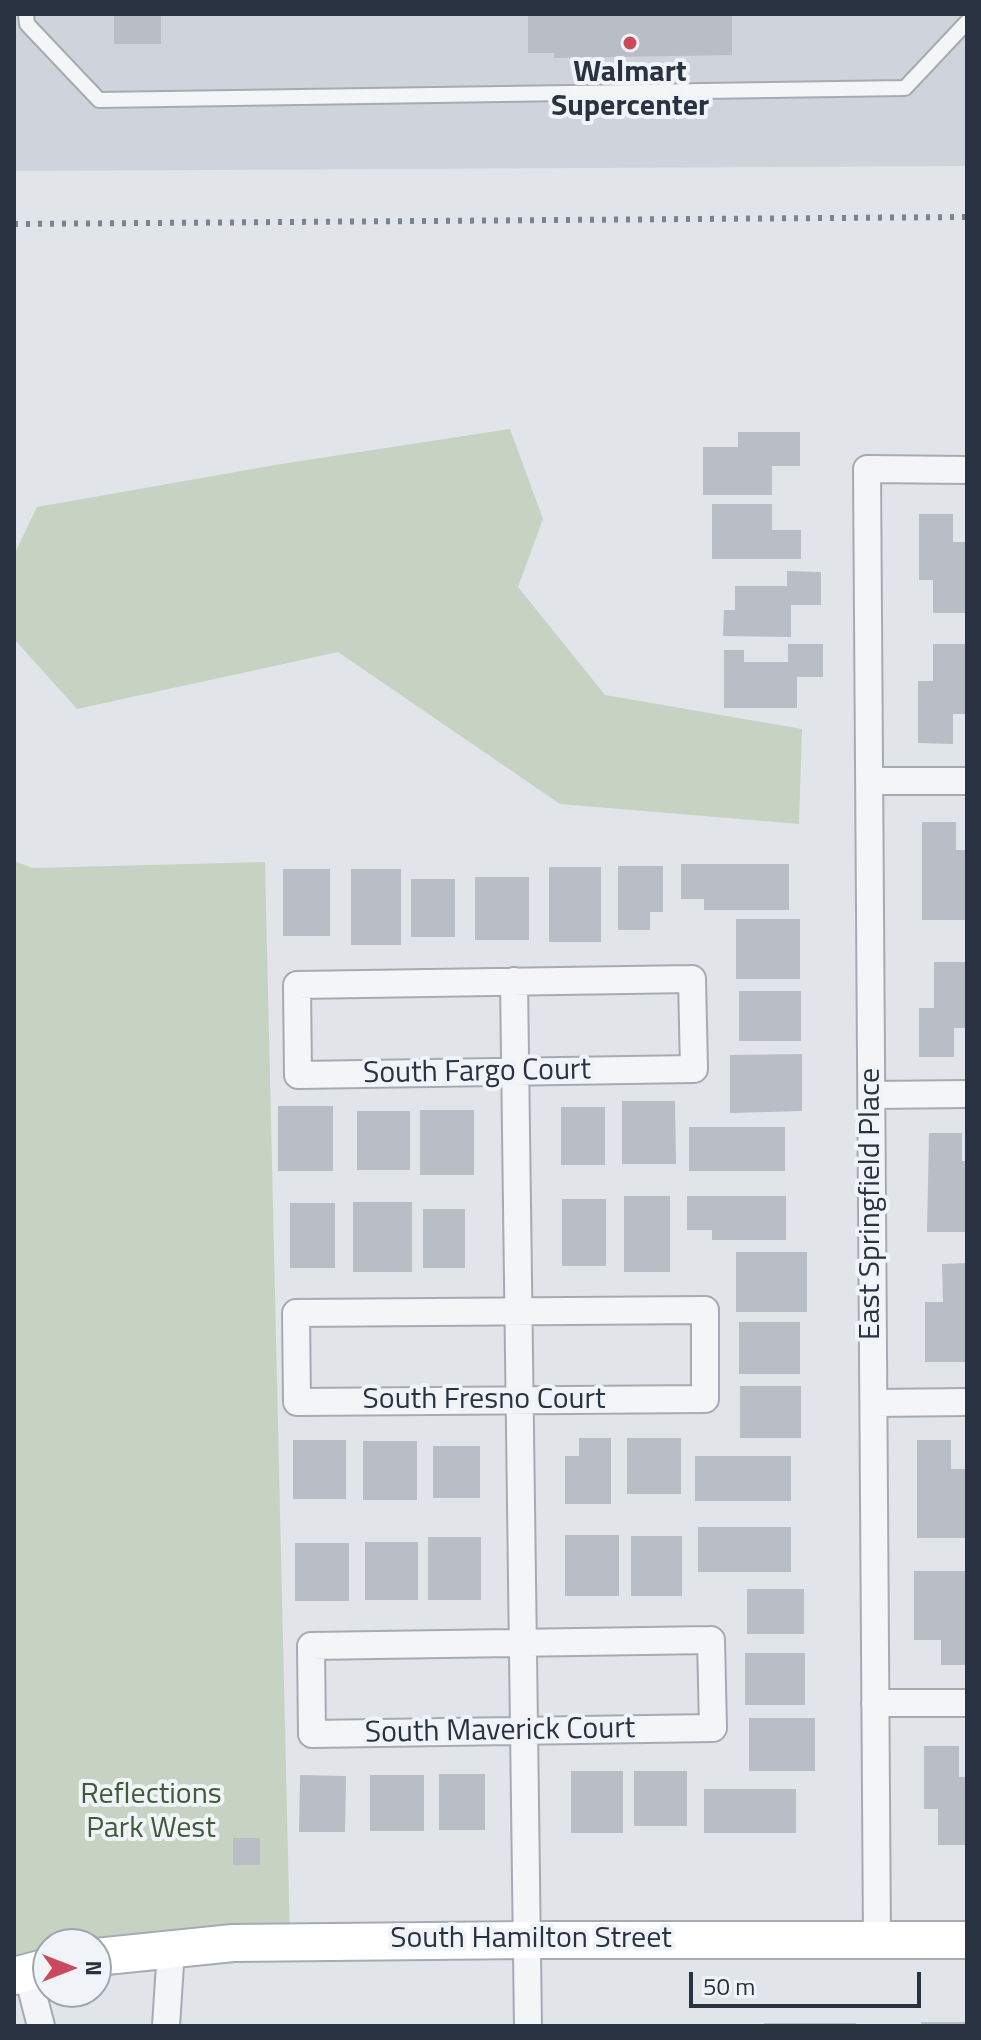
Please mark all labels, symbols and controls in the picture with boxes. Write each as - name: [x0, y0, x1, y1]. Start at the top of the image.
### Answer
- marker: Walmart Supercenter: [621, 34, 639, 52]
- place label: Walmart Supercenter: [551, 56, 709, 126]
- street label: South Fargo Court: [363, 1053, 591, 1093]
- street label: East Springfield Place: [854, 1068, 890, 1340]
- street label: South Fresno Court: [363, 1383, 605, 1419]
- street label: South Maverick Court: [365, 1712, 635, 1752]
- park label: Reflections Park West: [80, 1778, 222, 1848]
- street label: South Hamilton Street: [390, 1922, 672, 1958]
- north arrow: [32, 1928, 112, 2008]
- scale bar: [693, 1956, 925, 2006]
- text: N: [77, 1960, 111, 1976]
- text: 50 m: [703, 1968, 755, 2004]

